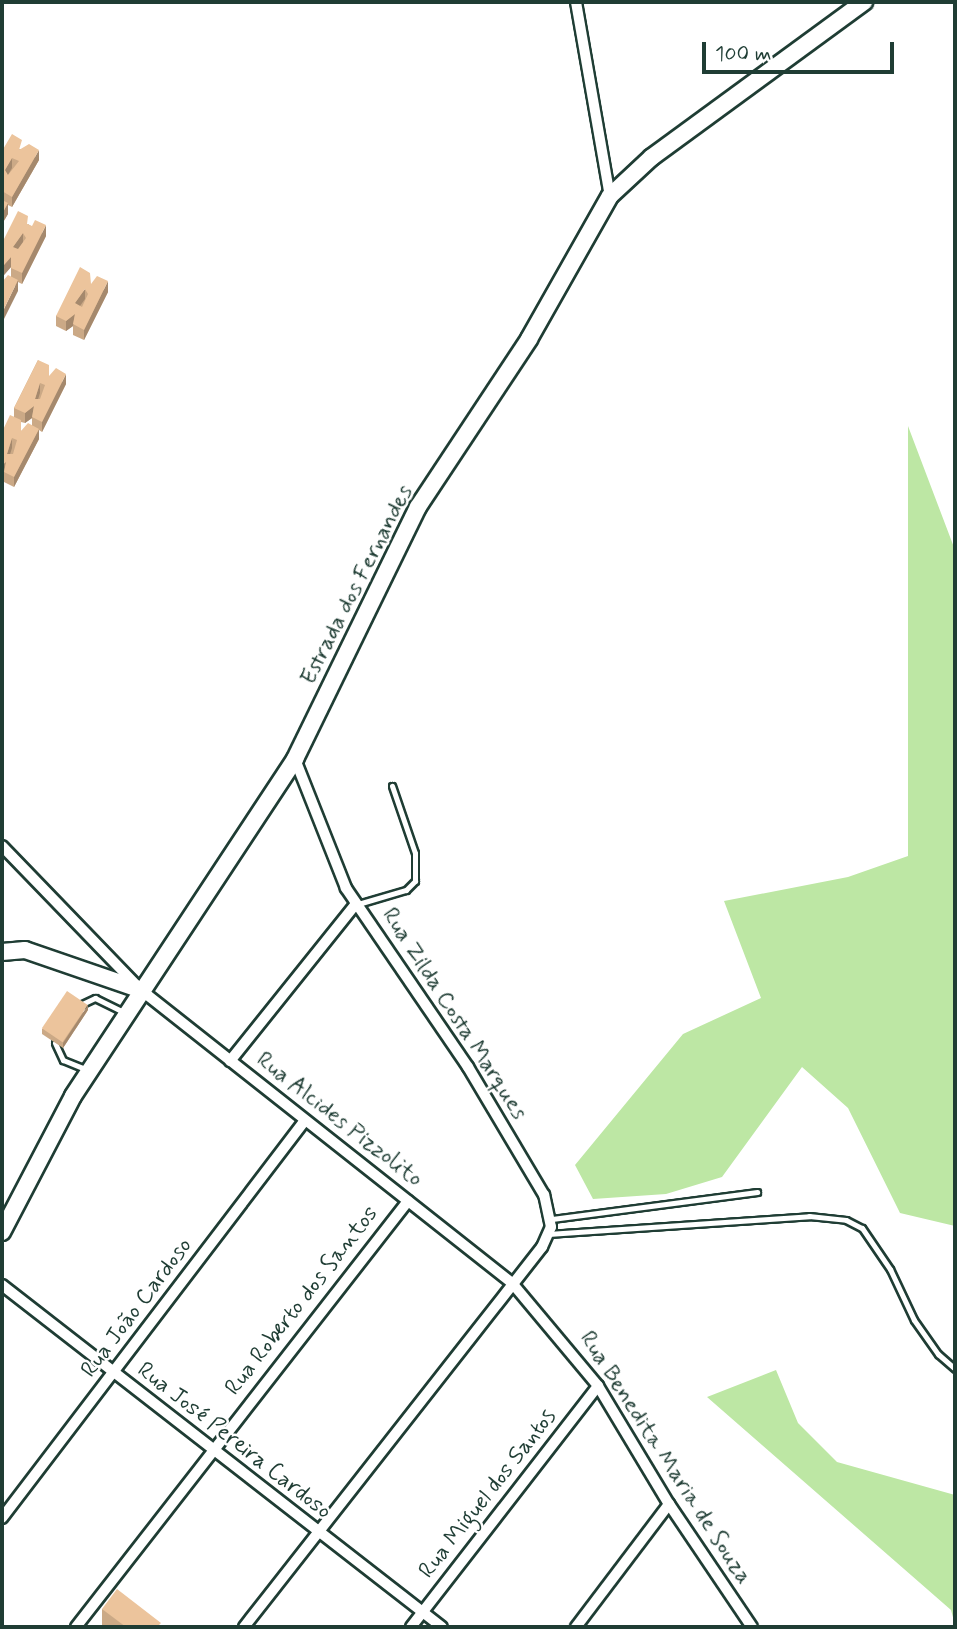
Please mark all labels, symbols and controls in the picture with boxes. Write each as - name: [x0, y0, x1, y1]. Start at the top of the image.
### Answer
- scale bar: [705, 28, 898, 72]
- text: 100 m: [715, 40, 771, 68]
- street label: Estrada dos Fernandes: [295, 481, 419, 689]
- street label: Rua Zilda Costa Marques: [377, 905, 531, 1123]
- street label: Rua Alcides Pizzolito: [250, 1046, 428, 1194]
- street label: Rua Roberto dos Santos: [222, 1204, 382, 1398]
- street label: Rua João Cardoso: [75, 1232, 199, 1384]
- street label: Rua Benedita Maria de Souza: [574, 1329, 756, 1587]
- street label: Rua José Pereira Cardoso: [130, 1355, 338, 1527]
- street label: Rua Miguel dos Santos: [412, 1403, 564, 1585]

